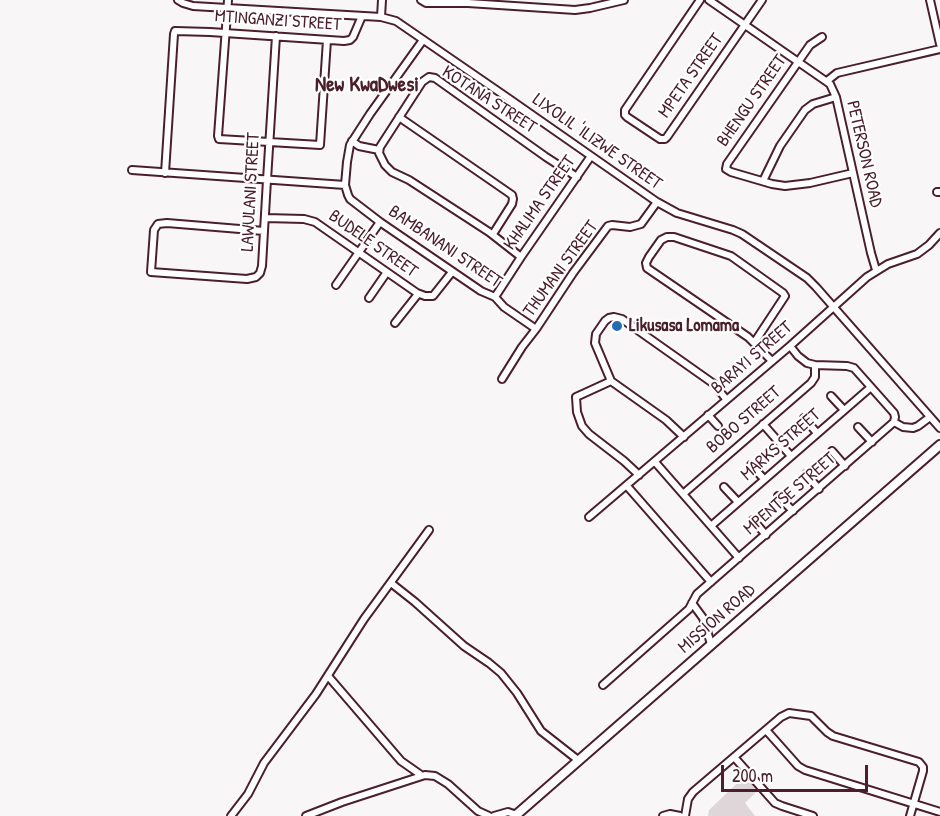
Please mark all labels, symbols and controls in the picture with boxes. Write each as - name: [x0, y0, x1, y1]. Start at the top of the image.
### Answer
- street label: MTINGANZI STREET: [214, 6, 342, 36]
- street label: MPETA STREET: [654, 30, 728, 122]
- street label: BHENGU STREET: [712, 51, 792, 151]
- street label: KOTANA STREET: [438, 61, 540, 139]
- district label: New KwaDwesi: [315, 72, 419, 98]
- street label: LIXOLIL 'ILIZWE STREET: [528, 89, 666, 195]
- street label: PETERSON ROAD: [841, 99, 887, 209]
- street label: LAWULANI STREET: [237, 132, 265, 252]
- street label: KHALIMA STREET: [499, 152, 581, 254]
- street label: BAMBANANI STREET: [384, 201, 506, 293]
- street label: BUDELE STREET: [324, 205, 422, 283]
- street label: THUMANI STREET: [519, 217, 603, 321]
- place label: Likusasa Lomama: [629, 315, 739, 337]
- street label: BARAYI STREET: [707, 317, 797, 399]
- marker: Likusasa Lomama: [610, 319, 624, 333]
- street label: BOBO STREET: [702, 382, 786, 458]
- street label: MARKS STREET: [737, 404, 825, 486]
- street label: MPENTSE STREET: [740, 448, 840, 540]
- street label: MISSION ROAD: [674, 580, 760, 658]
- scale bar: [724, 753, 871, 791]
- text: 200 m: [732, 763, 773, 788]

